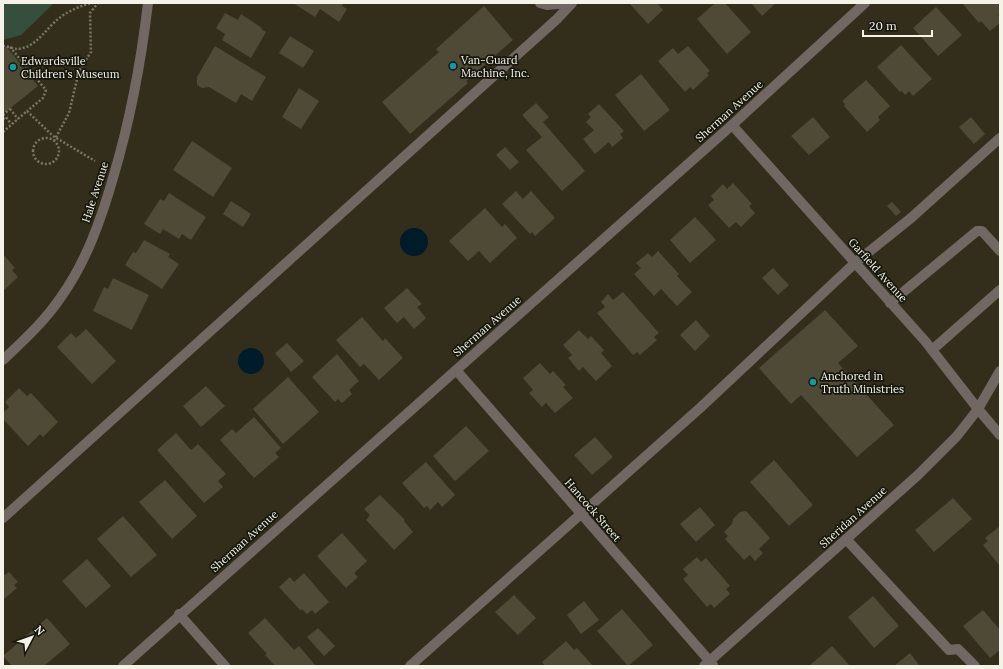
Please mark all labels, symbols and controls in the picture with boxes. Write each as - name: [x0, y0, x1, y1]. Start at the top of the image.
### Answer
- scale bar: [863, 12, 932, 38]
- text: 20 m: [869, 18, 897, 33]
- place label: Van-Guard Machine, Inc.: [460, 53, 529, 80]
- place label: Edwardsville Children's Museum: [21, 54, 120, 81]
- marker: Van-Guard Machine, Inc.: [448, 61, 458, 71]
- marker: Edwardsville Children's Museum: [8, 62, 18, 72]
- street label: Sherman Avenue: [692, 77, 766, 145]
- street label: Hale Avenue: [79, 160, 111, 224]
- street label: Garfield Avenue: [846, 235, 910, 305]
- street label: Sherman Avenue: [450, 292, 524, 359]
- place label: Anchored in Truth Ministries: [820, 369, 904, 396]
- marker: Anchored in Truth Ministries: [808, 377, 818, 387]
- street label: Hancock Street: [562, 476, 625, 545]
- street label: Sheridan Avenue: [816, 483, 890, 551]
- street label: Sherman Avenue: [207, 507, 281, 575]
- north arrow: [12, 617, 52, 657]
- text: N: [31, 623, 48, 639]

